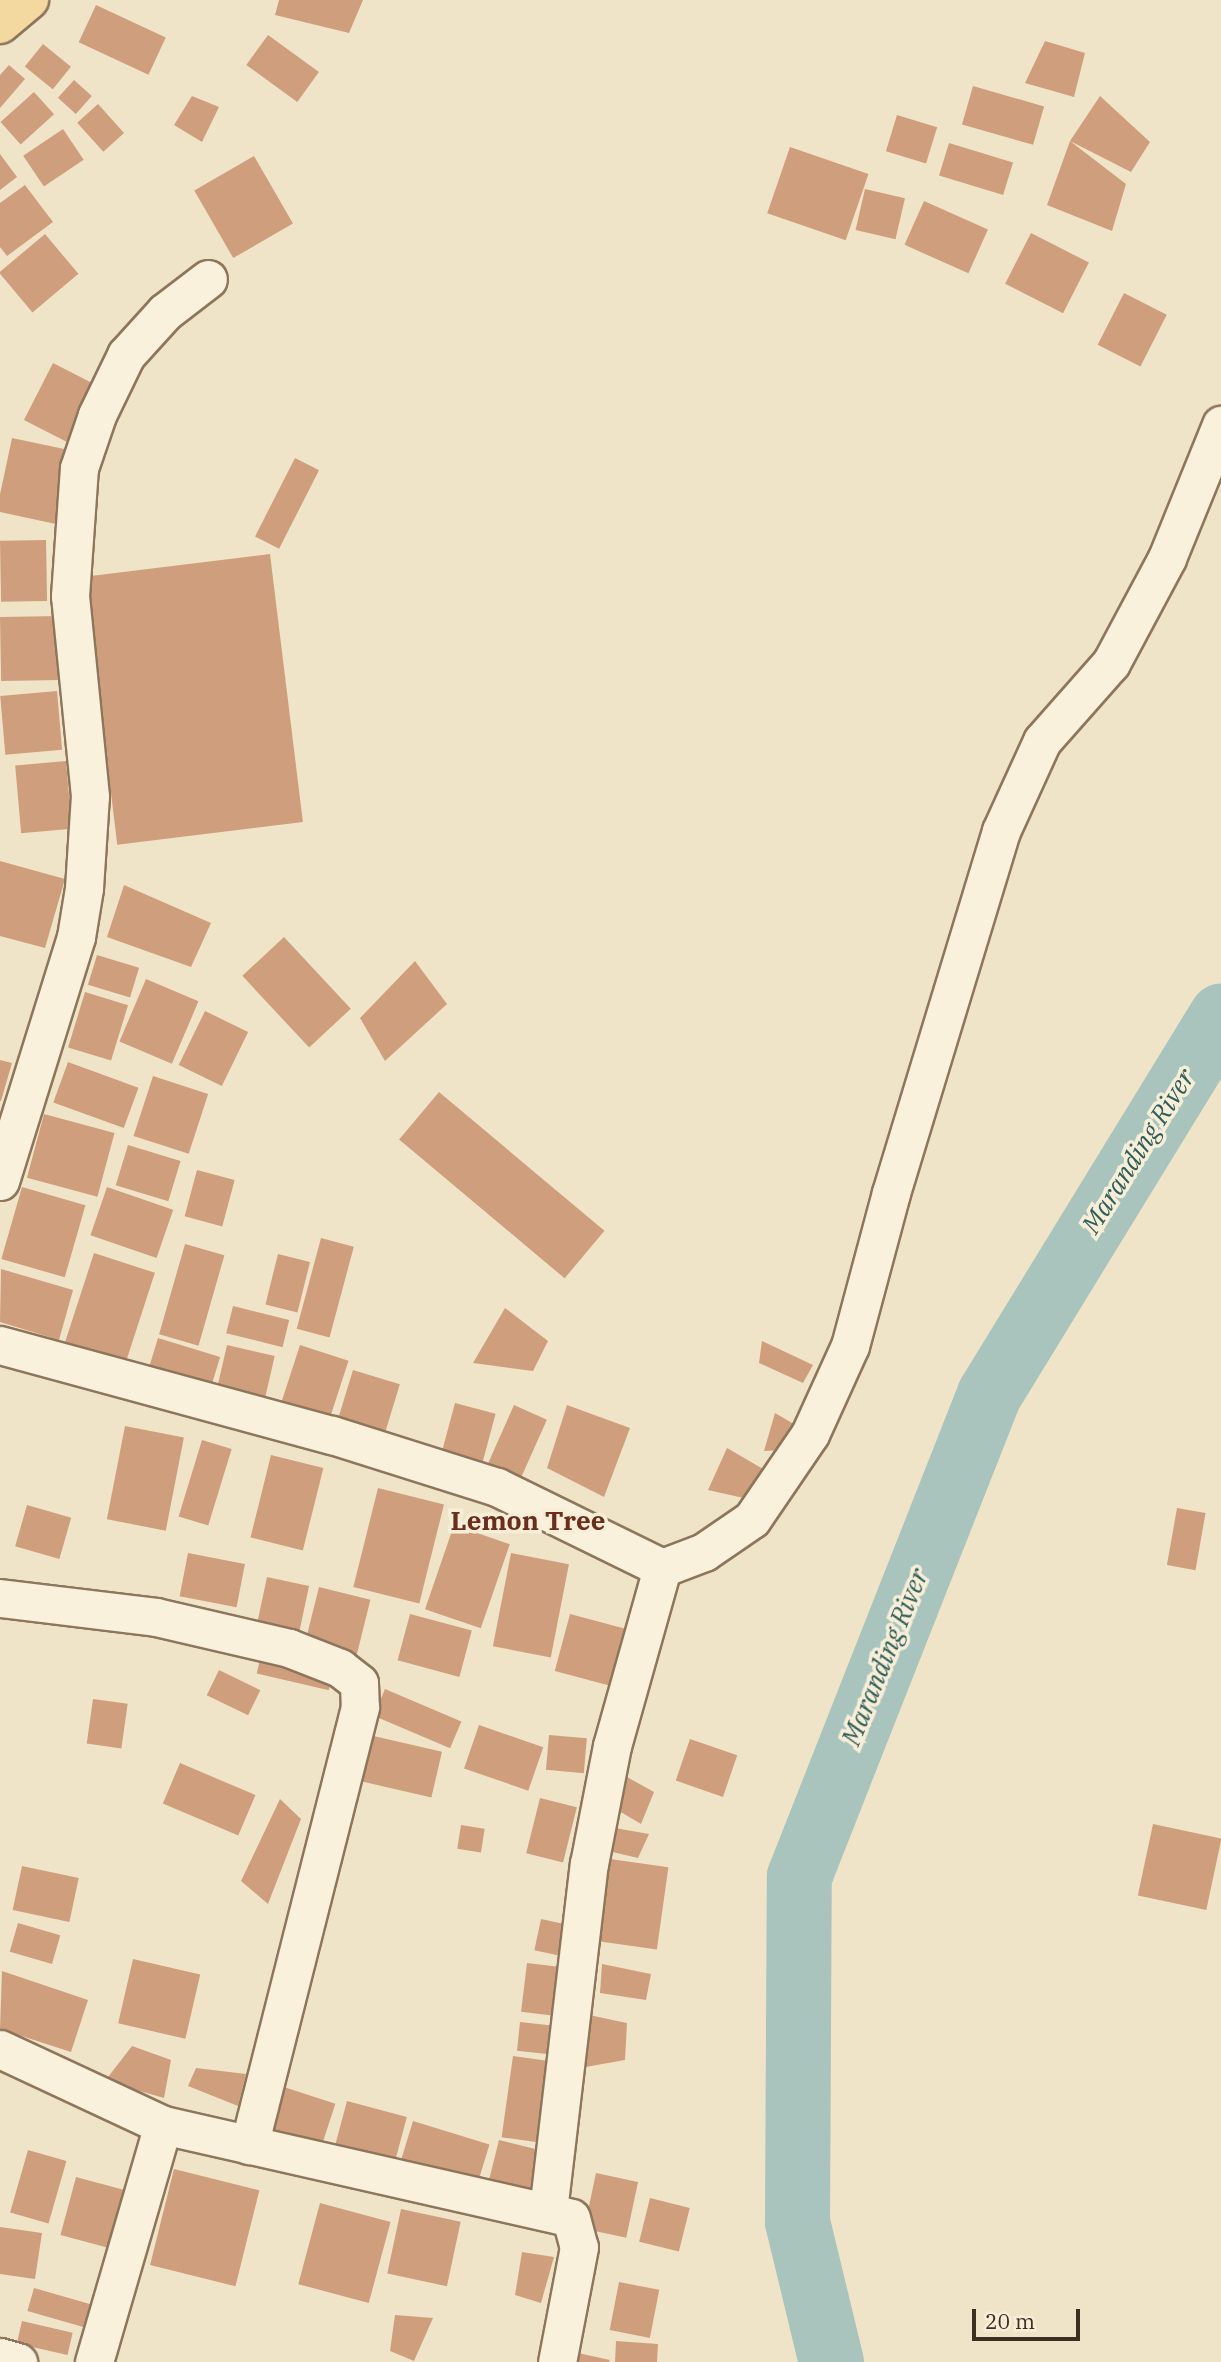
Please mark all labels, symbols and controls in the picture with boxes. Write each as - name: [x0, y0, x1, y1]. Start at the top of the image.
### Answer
- water label: Maranding River: [1075, 1063, 1201, 1239]
- district label: Lemon Tree: [451, 1505, 605, 1537]
- water label: Maranding River: [835, 1564, 935, 1750]
- scale bar: [976, 2296, 1084, 2340]
- text: 20 m: [985, 2307, 1035, 2335]

